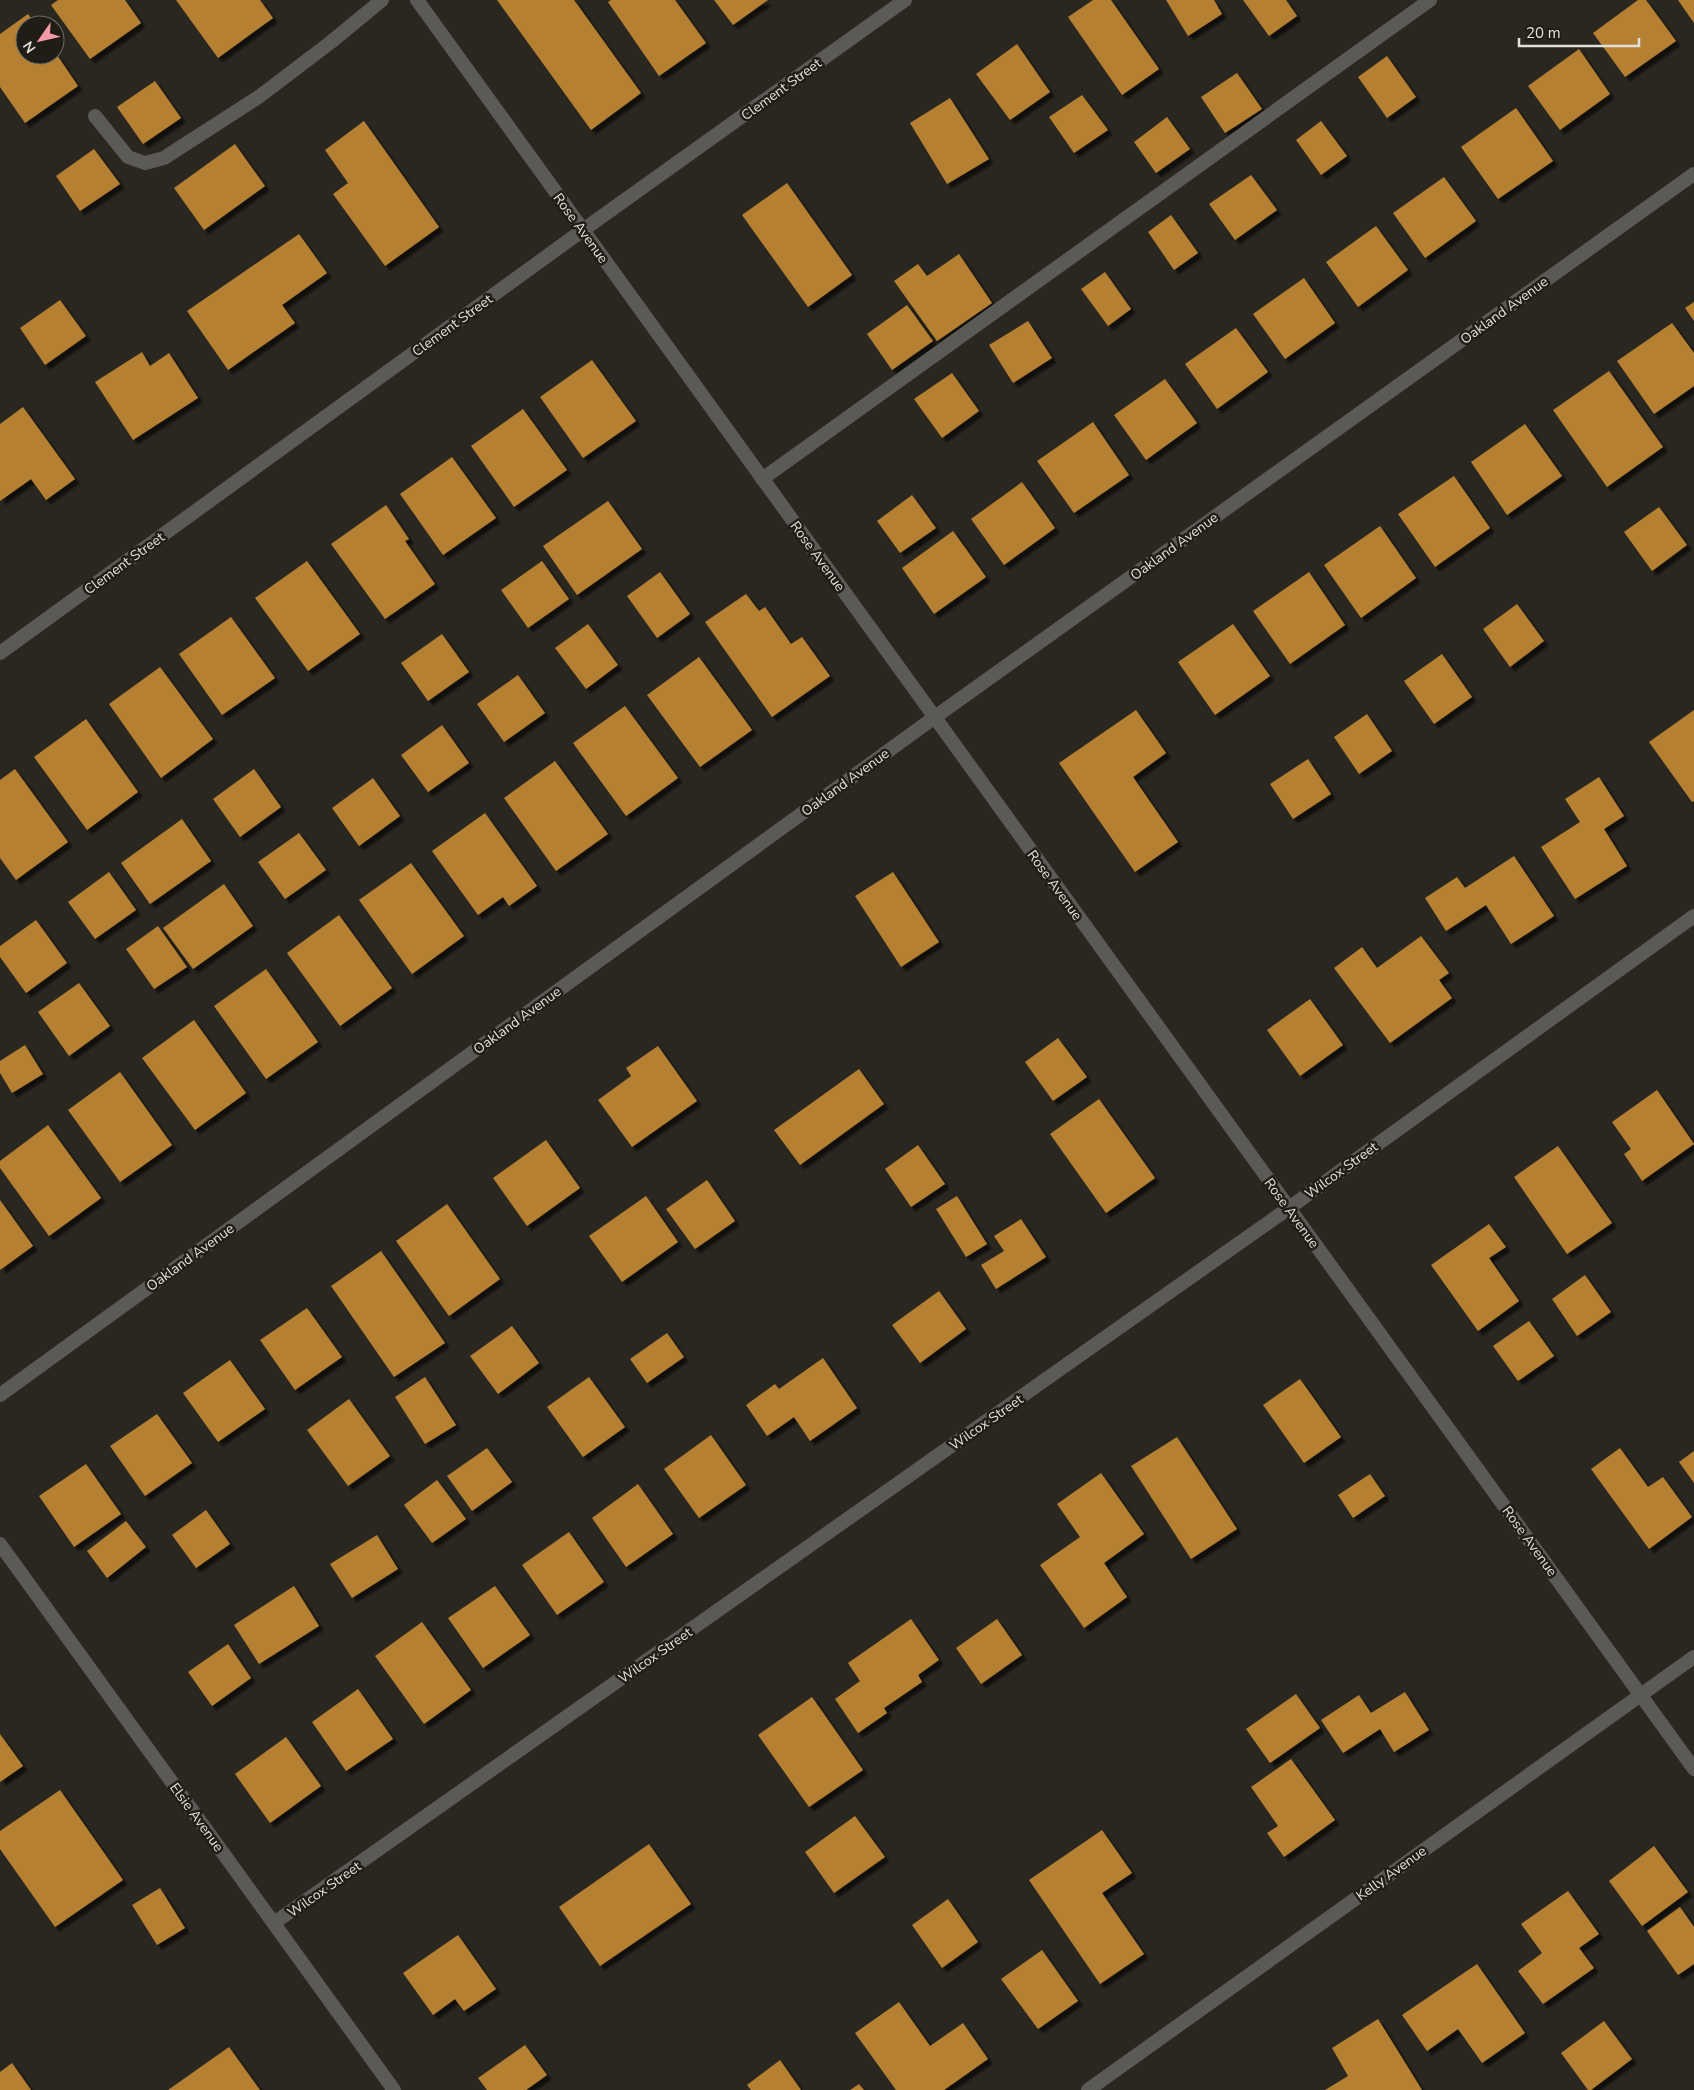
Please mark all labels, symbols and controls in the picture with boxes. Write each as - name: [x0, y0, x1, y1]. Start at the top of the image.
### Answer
- north arrow: [15, 15, 65, 65]
- scale bar: [1519, 15, 1639, 47]
- text: 20 m: [1526, 23, 1561, 43]
- text: N: [19, 37, 40, 57]
- street label: Clement Street: [737, 54, 825, 125]
- street label: Rose Avenue: [549, 189, 613, 267]
- street label: Oakland Avenue: [1457, 272, 1552, 349]
- street label: Clement Street: [408, 290, 496, 361]
- street label: Oakland Avenue: [1127, 508, 1222, 585]
- street label: Rose Avenue: [786, 517, 850, 595]
- street label: Clement Street: [80, 528, 168, 599]
- street label: Oakland Avenue: [798, 744, 893, 821]
- street label: Rose Avenue: [1023, 846, 1087, 924]
- street label: Oakland Avenue: [470, 982, 565, 1059]
- street label: Wilcox Street: [1301, 1137, 1382, 1203]
- street label: Rose Avenue: [1260, 1174, 1324, 1252]
- street label: Oakland Avenue: [143, 1219, 238, 1296]
- street label: Wilcox Street: [946, 1390, 1027, 1455]
- street label: Rose Avenue: [1498, 1502, 1562, 1580]
- street label: Wilcox Street: [615, 1623, 696, 1688]
- street label: Elsie Avenue: [165, 1779, 228, 1856]
- street label: Kelly Avenue: [1352, 1841, 1430, 1905]
- street label: Wilcox Street: [284, 1857, 365, 1922]

